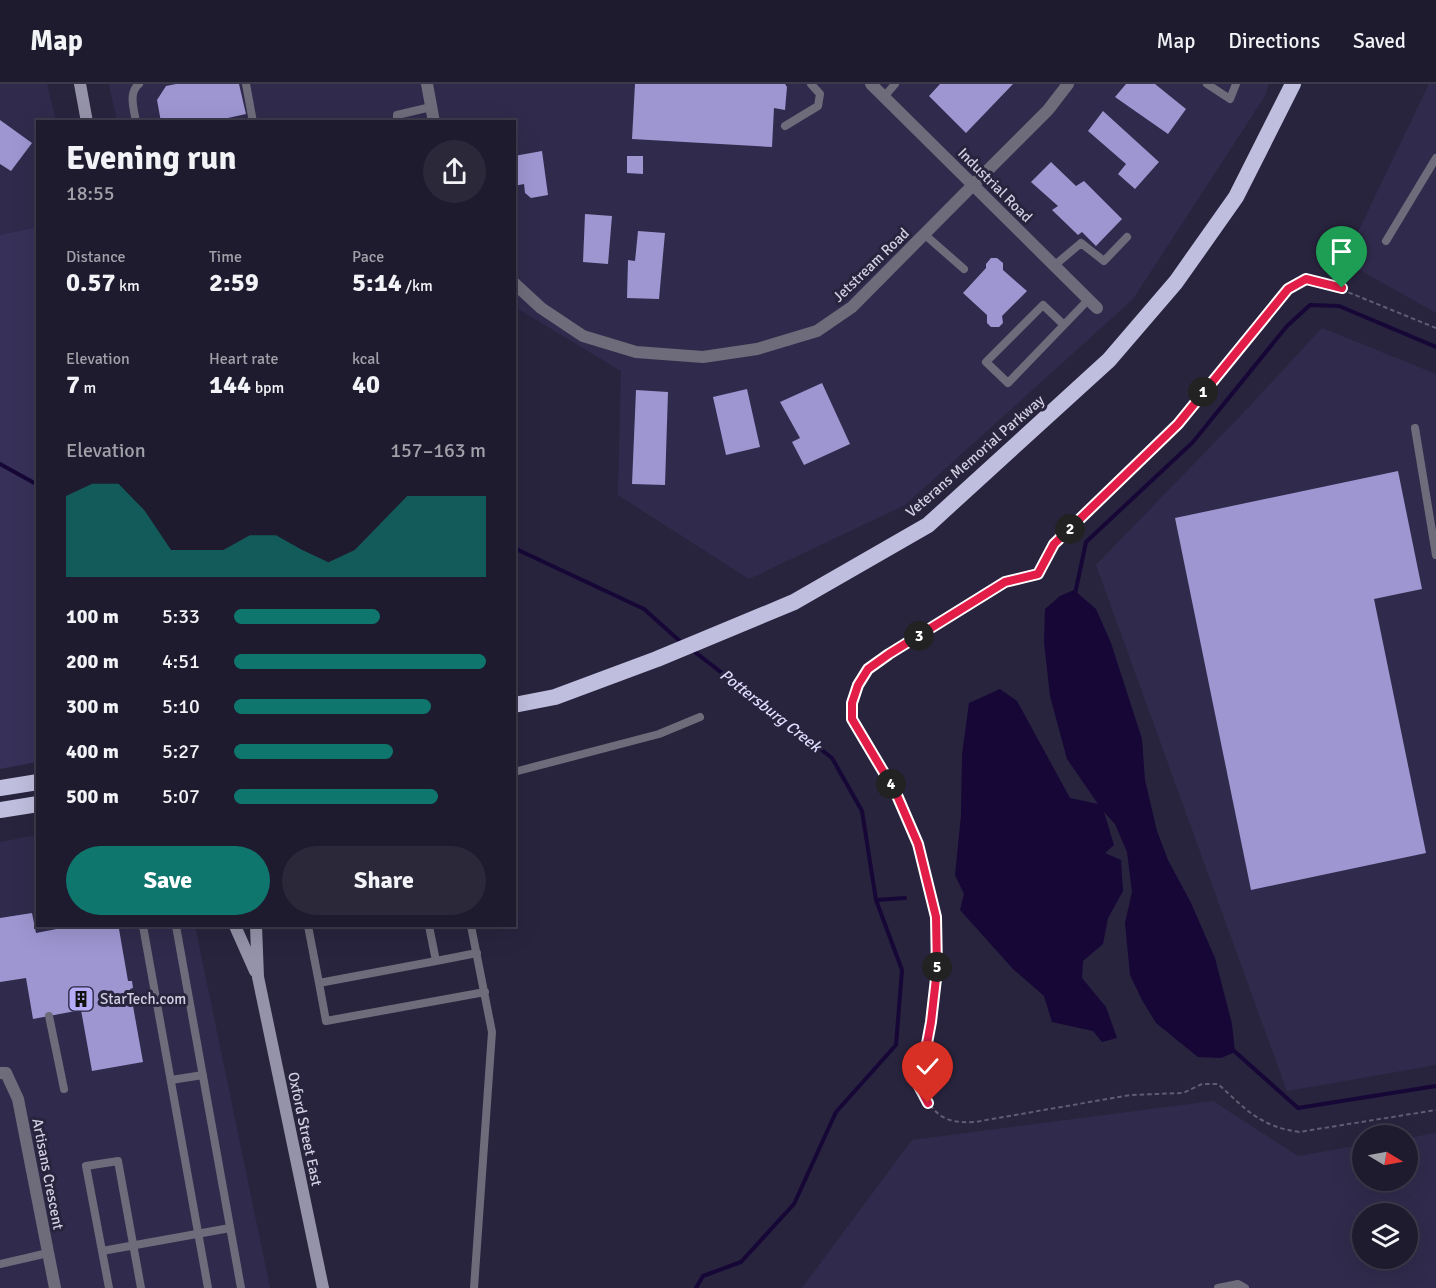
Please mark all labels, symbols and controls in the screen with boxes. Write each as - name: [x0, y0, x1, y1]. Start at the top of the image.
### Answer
- text: Map: [30, 24, 83, 58]
- text: Map: [1157, 28, 1195, 54]
- text: Directions: [1228, 28, 1320, 54]
- text: Saved: [1353, 28, 1406, 54]
- text: Evening run: [66, 138, 236, 179]
- button: share: [423, 140, 486, 203]
- street label: Industrial Road: [954, 144, 1036, 226]
- text: 18:55: [66, 181, 115, 206]
- street label: Jetstream Road: [829, 224, 913, 306]
- pin: [1316, 226, 1367, 288]
- icon: arrive: [1325, 235, 1358, 268]
- text: Distance: [66, 247, 126, 267]
- text: Time: [209, 247, 242, 267]
- text: Pace: [352, 247, 384, 267]
- text: 0.57: [66, 267, 116, 299]
- text: 2:59: [209, 267, 259, 299]
- text: 5:14: [352, 267, 402, 299]
- text: km: [116, 276, 140, 296]
- text: /km: [402, 276, 433, 296]
- text: Elevation: [66, 349, 130, 369]
- text: Heart rate: [209, 349, 278, 369]
- text: kcal: [352, 349, 380, 369]
- text: 7: [66, 369, 80, 401]
- text: 144: [209, 369, 251, 401]
- text: 40: [352, 369, 380, 401]
- pin: 1: [1188, 377, 1218, 407]
- text: m: [80, 378, 96, 398]
- text: bpm: [251, 378, 284, 398]
- text: 1: [1199, 382, 1207, 402]
- street label: Veterans Memorial Parkway: [902, 391, 1048, 521]
- text: Elevation: [66, 438, 146, 463]
- text: 157–163 m: [390, 438, 486, 463]
- pin: 2: [1055, 514, 1085, 544]
- text: 2: [1066, 519, 1074, 539]
- text: 100 m: [66, 604, 119, 629]
- text: 5:33: [162, 604, 200, 629]
- pin: 3: [904, 621, 934, 651]
- text: 3: [915, 626, 923, 646]
- text: 200 m: [66, 649, 119, 674]
- text: 4:51: [162, 649, 200, 674]
- water label: Pottersburg Creek: [716, 665, 827, 758]
- text: 300 m: [66, 694, 119, 719]
- text: 5:10: [162, 694, 200, 719]
- text: 400 m: [66, 739, 119, 764]
- text: 5:27: [162, 739, 200, 764]
- pin: 4: [876, 769, 906, 799]
- text: 4: [887, 774, 895, 794]
- text: 500 m: [66, 784, 119, 809]
- text: 5:07: [162, 784, 200, 809]
- button: Save: [66, 846, 270, 915]
- button: Share: [282, 846, 486, 915]
- pin: 5: [922, 952, 952, 982]
- text: 5: [933, 957, 941, 977]
- building icon: StarTech.com: [66, 984, 96, 1014]
- place label: StarTech.com: [100, 990, 186, 1008]
- pin: [902, 1041, 953, 1103]
- icon: check: [911, 1050, 944, 1083]
- street label: Oxford Street East: [284, 1070, 326, 1188]
- street label: Artisans Crescent: [28, 1117, 68, 1231]
- north arrow: [1352, 1125, 1418, 1191]
- map controls: [1352, 1125, 1418, 1269]
- button: layers: [1352, 1203, 1418, 1269]

